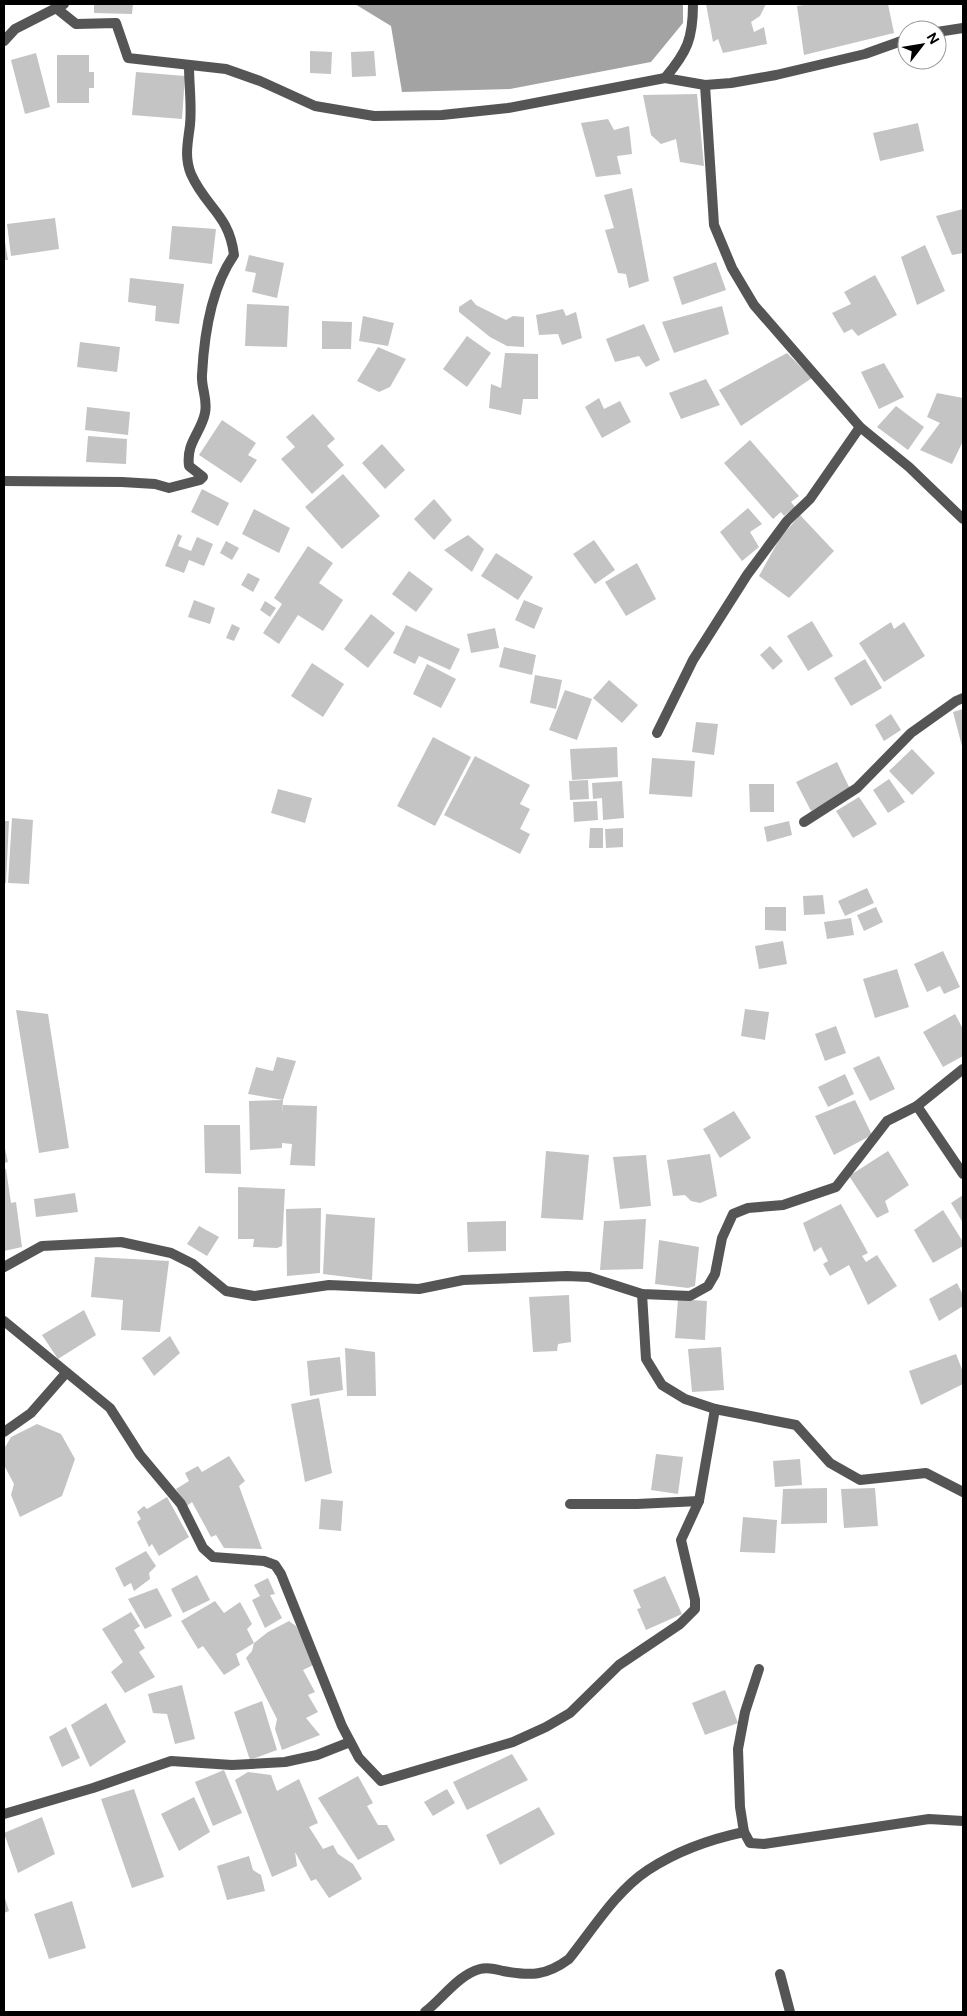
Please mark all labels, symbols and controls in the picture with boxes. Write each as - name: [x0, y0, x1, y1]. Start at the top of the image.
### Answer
- north arrow: [897, 20, 947, 70]
- text: N: [923, 29, 943, 47]

